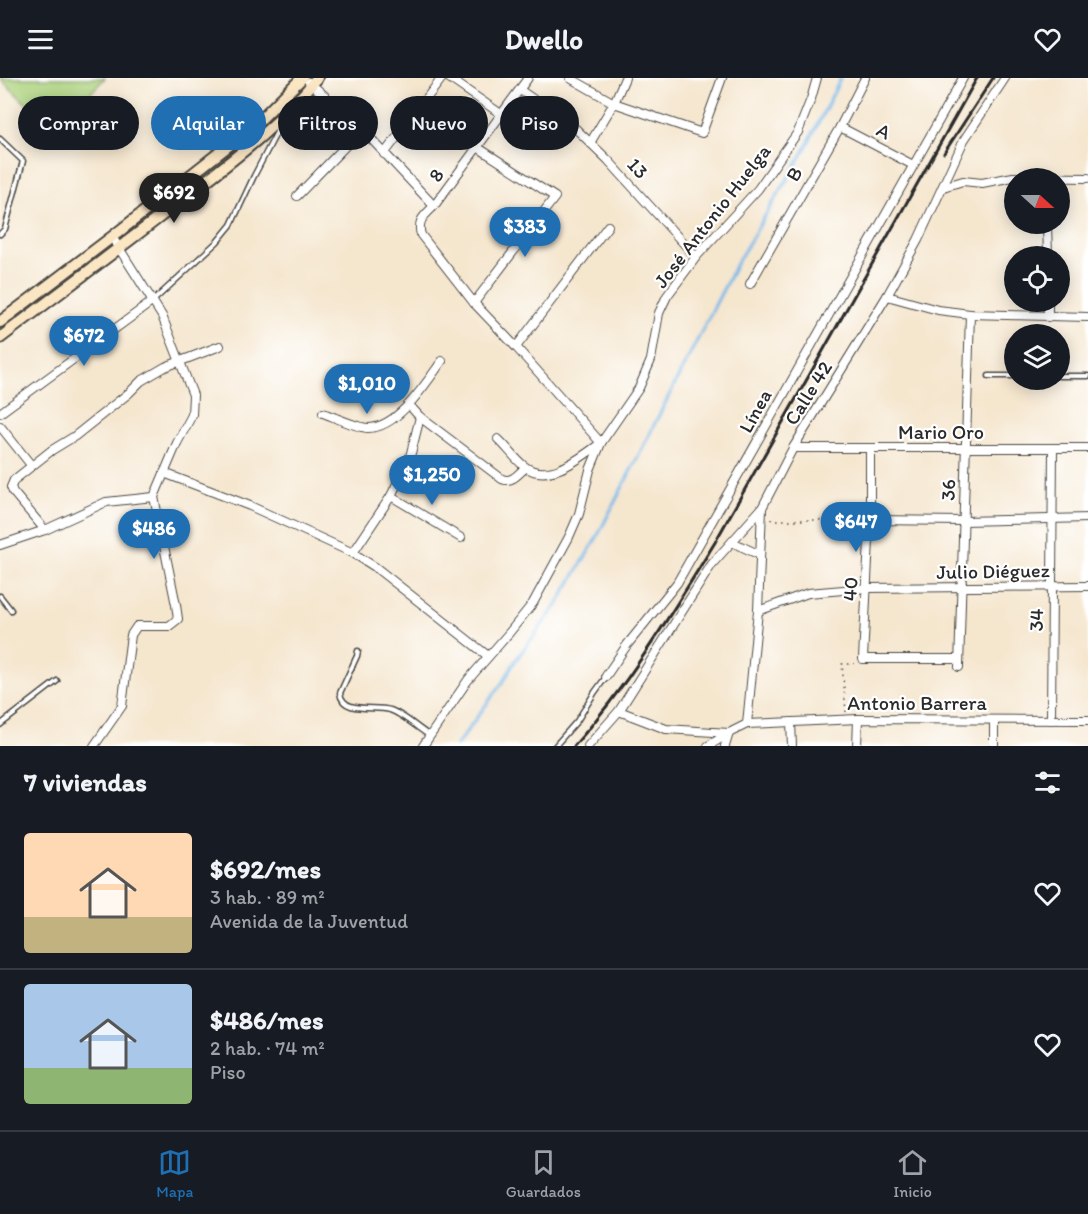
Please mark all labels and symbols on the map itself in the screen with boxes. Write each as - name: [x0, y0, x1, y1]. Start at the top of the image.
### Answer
- street label: A: [873, 117, 895, 145]
- street label: José Antonio Huelga: [649, 139, 776, 293]
- street label: 13: [622, 152, 654, 184]
- street label: B: [780, 162, 808, 186]
- street label: 8: [423, 163, 449, 187]
- north arrow: [1004, 168, 1070, 234]
- pin: $692: [138, 173, 210, 224]
- pin: $383: [489, 207, 561, 258]
- pin: $672: [48, 316, 120, 367]
- street label: Calle 42: [779, 356, 837, 430]
- pin: $1,010: [318, 364, 416, 415]
- street label: Línea: [733, 385, 777, 437]
- street label: Mario Oro: [898, 420, 984, 444]
- pin: $1,250: [383, 455, 481, 506]
- street label: 36: [936, 479, 960, 501]
- pin: $647: [820, 502, 892, 553]
- pin: $486: [118, 509, 190, 560]
- street label: Julio Diéguez: [936, 558, 1050, 584]
- street label: 40: [837, 576, 863, 602]
- street label: 34: [1024, 608, 1048, 632]
- street label: Antonio Barrera: [847, 691, 987, 715]

